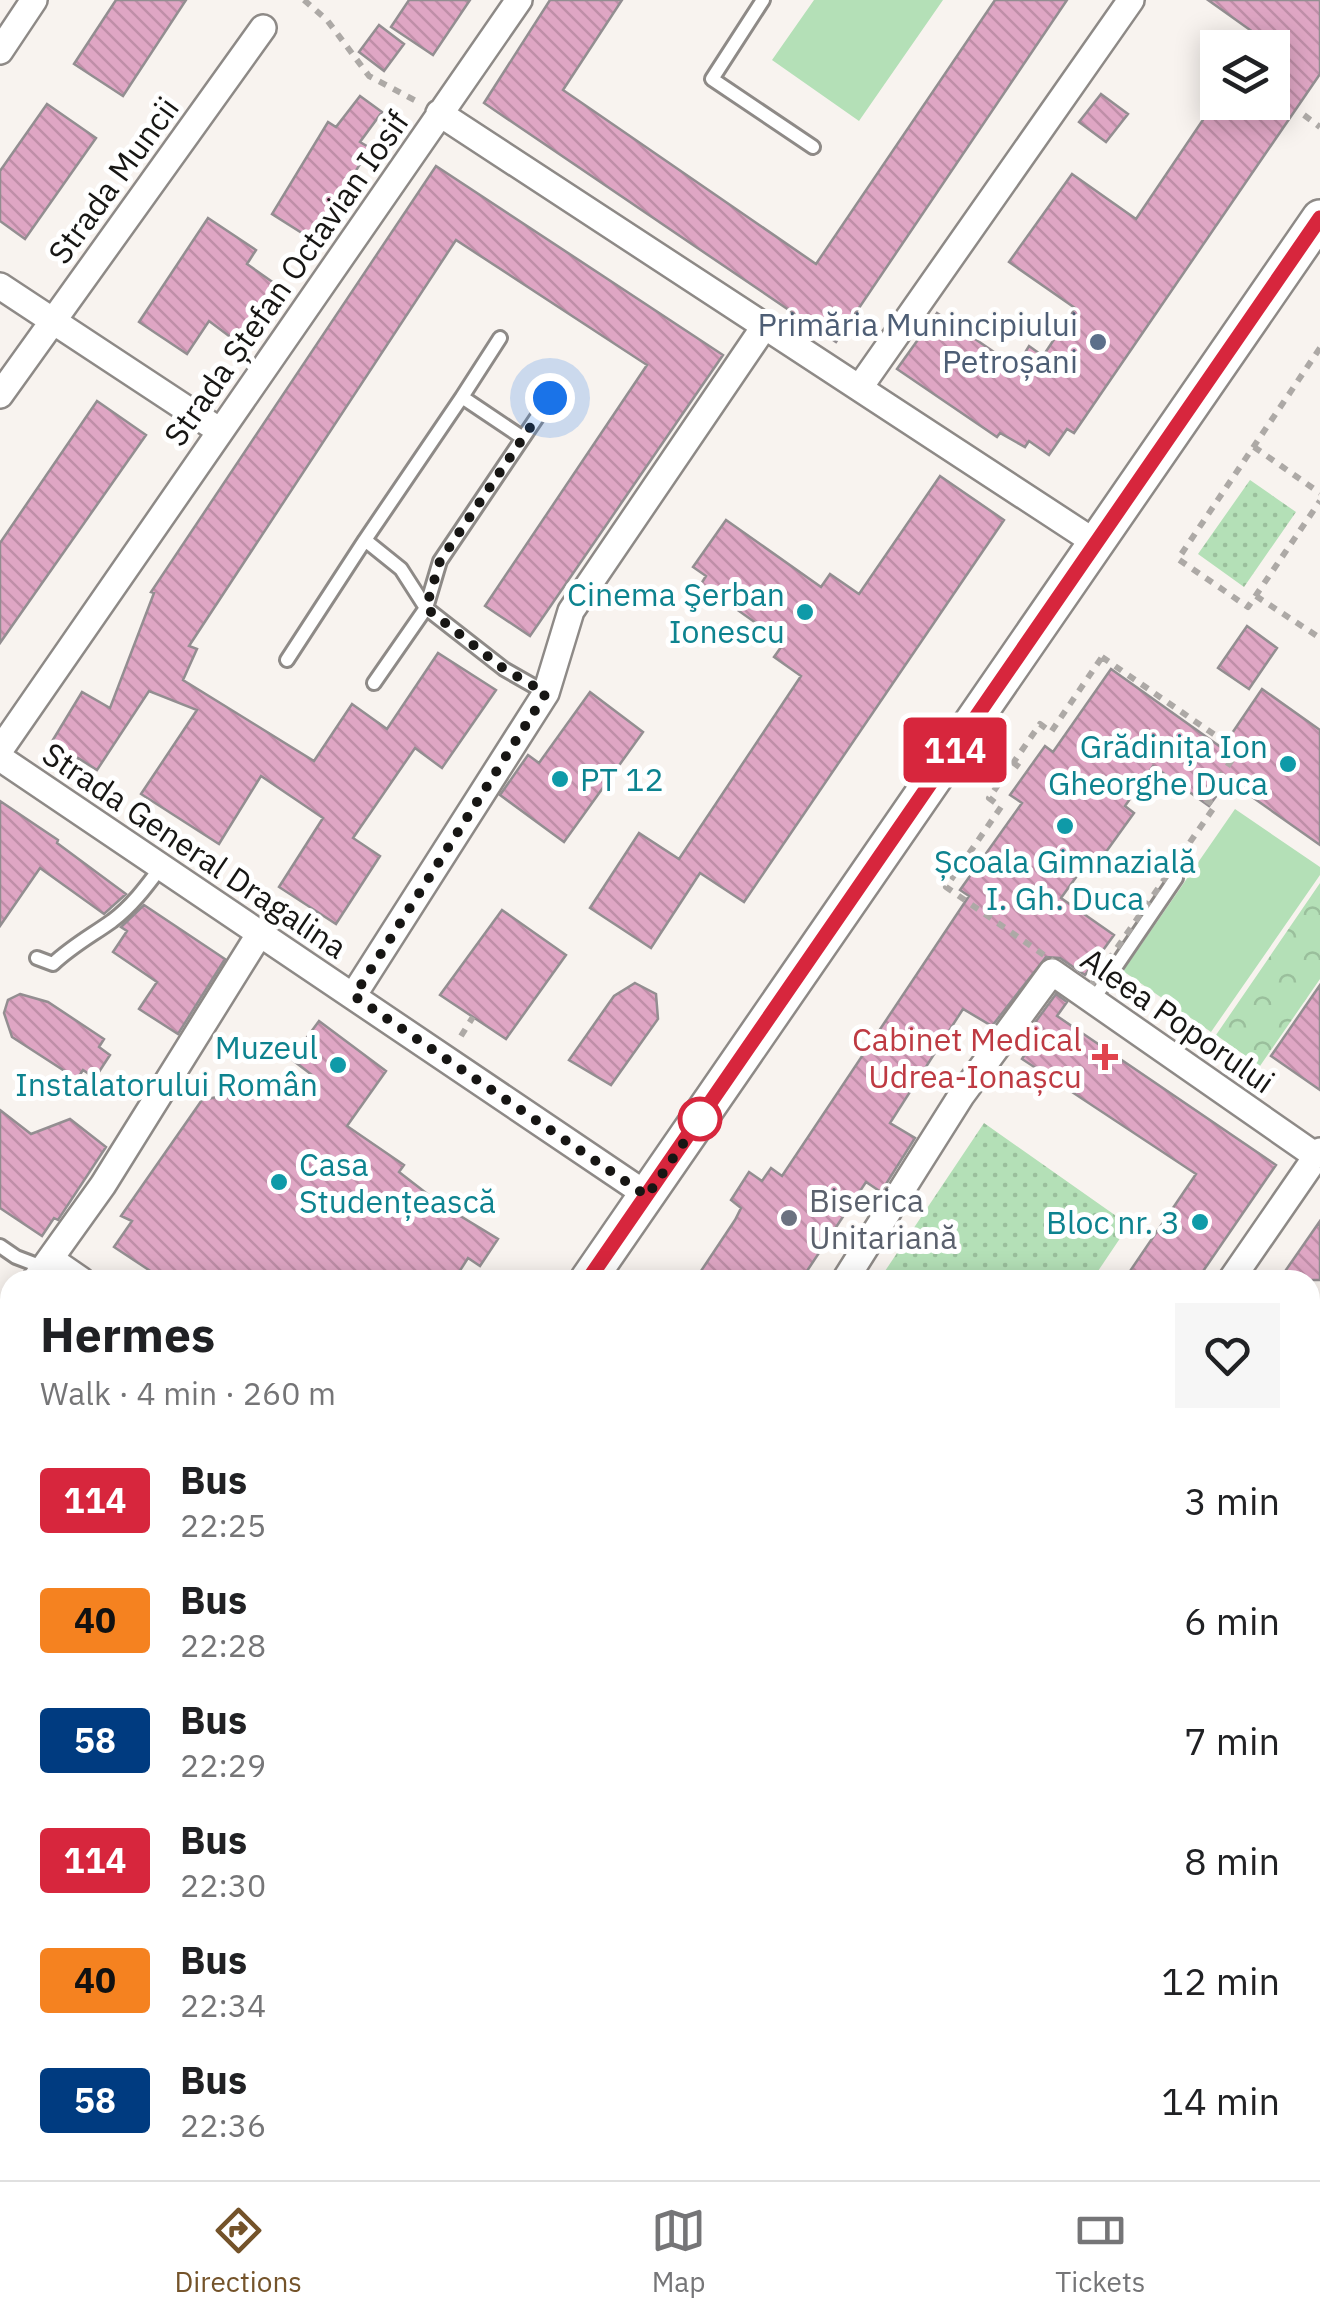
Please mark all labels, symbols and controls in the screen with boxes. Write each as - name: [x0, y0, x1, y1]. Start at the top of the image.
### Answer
- map controls: [1200, 30, 1290, 120]
- button: layers: [1200, 30, 1290, 120]
- street label: Strada Muncii: [38, 88, 188, 272]
- street label: Strada Ștefan Octavian Iosif: [154, 102, 418, 454]
- place label: Primăria Munincipiului Petroșani: [758, 303, 1078, 382]
- marker: Primăria Munincipiului Petroșani: [1087, 331, 1109, 353]
- your location: [525, 373, 575, 423]
- place label: Cinema Şerban Ionescu: [567, 573, 785, 652]
- marker: Cinema Şerban Ionescu: [794, 601, 816, 623]
- line badge: 114: [898, 718, 1012, 782]
- place label: Grădinița Ion Gheorghe Duca: [1048, 725, 1268, 804]
- text: 114: [923, 727, 987, 773]
- street label: Strada General Dragalina: [35, 732, 355, 968]
- marker: Grădinița Ion Gheorghe Duca: [1277, 753, 1299, 775]
- place label: PT 12: [580, 758, 664, 800]
- marker: PT 12: [549, 768, 571, 790]
- marker: Școala Gimnazială I. Gh. Duca: [1054, 815, 1076, 837]
- place label: Școala Gimnazială I. Gh. Duca: [934, 840, 1196, 919]
- street label: Aleea Poporului: [1073, 938, 1283, 1102]
- place label: Cabinet Medical Udrea-Ionașcu: [852, 1018, 1082, 1097]
- place label: Muzeul Instalatorului Român: [15, 1026, 318, 1105]
- marker: Cabinet Medical Udrea-Ionașcu: [1092, 1044, 1118, 1070]
- marker: Muzeul Instalatorului Român: [327, 1054, 349, 1076]
- unlabelled marker: [679, 1098, 721, 1140]
- place label: Casa Studențească: [299, 1143, 496, 1222]
- marker: Casa Studențească: [268, 1171, 290, 1193]
- place label: Biserica Unitariană: [809, 1179, 957, 1258]
- place label: Bloc nr. 3: [1046, 1201, 1180, 1243]
- marker: Biserica Unitariană: [778, 1207, 800, 1229]
- marker: Bloc nr. 3: [1189, 1211, 1211, 1233]
- text: Hermes: [40, 1303, 215, 1365]
- button: heart: [1175, 1303, 1280, 1408]
- text: Walk · 4 min · 260 m: [40, 1372, 336, 1414]
- text: Bus: [180, 1455, 247, 1504]
- text: 3 min: [1184, 1476, 1280, 1525]
- text: 114: [63, 1477, 127, 1523]
- text: 22:25: [180, 1504, 266, 1546]
- text: Bus: [180, 1575, 247, 1624]
- text: 6 min: [1184, 1596, 1280, 1645]
- text: 40: [74, 1597, 116, 1643]
- text: 22:28: [180, 1624, 266, 1666]
- text: Bus: [180, 1695, 247, 1744]
- text: 7 min: [1184, 1716, 1280, 1765]
- text: 58: [74, 1717, 116, 1763]
- text: 22:29: [180, 1744, 266, 1786]
- text: Bus: [180, 1815, 247, 1864]
- text: 8 min: [1184, 1836, 1280, 1885]
- text: 114: [63, 1837, 127, 1883]
- text: 22:30: [180, 1864, 266, 1906]
- text: Bus: [180, 1935, 247, 1984]
- text: 12 min: [1161, 1956, 1280, 2005]
- text: 40: [74, 1957, 116, 2003]
- text: 22:34: [180, 1984, 266, 2026]
- text: Bus: [180, 2055, 247, 2104]
- text: 14 min: [1161, 2076, 1280, 2125]
- text: 58: [74, 2077, 116, 2123]
- text: 22:36: [180, 2104, 266, 2146]
- tab: Directions: [175, 2203, 302, 2300]
- tab: Map: [651, 2203, 706, 2300]
- tab: Tickets: [1055, 2203, 1145, 2300]

